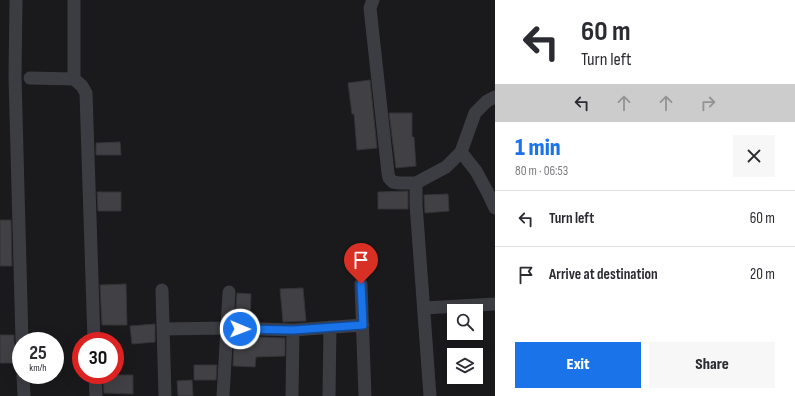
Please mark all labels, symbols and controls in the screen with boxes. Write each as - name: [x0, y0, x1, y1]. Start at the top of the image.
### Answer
- text: 60 m: [581, 15, 630, 48]
- icon: left: [515, 16, 567, 68]
- text: Turn left: [581, 49, 632, 70]
- icon: left: [571, 92, 593, 114]
- icon: ahead: [613, 92, 635, 114]
- icon: ahead: [655, 92, 677, 114]
- icon: right: [697, 92, 719, 114]
- text: 1 min: [515, 133, 561, 162]
- button: close: [733, 135, 775, 177]
- text: 80 m · 06:53: [515, 163, 568, 179]
- icon: left: [515, 208, 537, 230]
- text: Turn left: [549, 209, 594, 228]
- text: 60 m: [750, 209, 775, 228]
- pin: [344, 243, 378, 284]
- icon: arrive: [350, 249, 372, 271]
- icon: arrive: [515, 264, 537, 286]
- text: Arrive at destination: [549, 265, 658, 284]
- text: 20 m: [750, 265, 775, 284]
- map controls: [447, 304, 483, 384]
- button: search: [447, 304, 483, 340]
- position arrow: [219, 308, 261, 350]
- speed limit sign: 30: [72, 332, 124, 384]
- text: 25: [29, 341, 47, 365]
- button: Exit: [515, 342, 641, 388]
- button: Share: [649, 342, 775, 388]
- button: layers: [447, 348, 483, 384]
- text: km/h: [29, 362, 47, 374]

